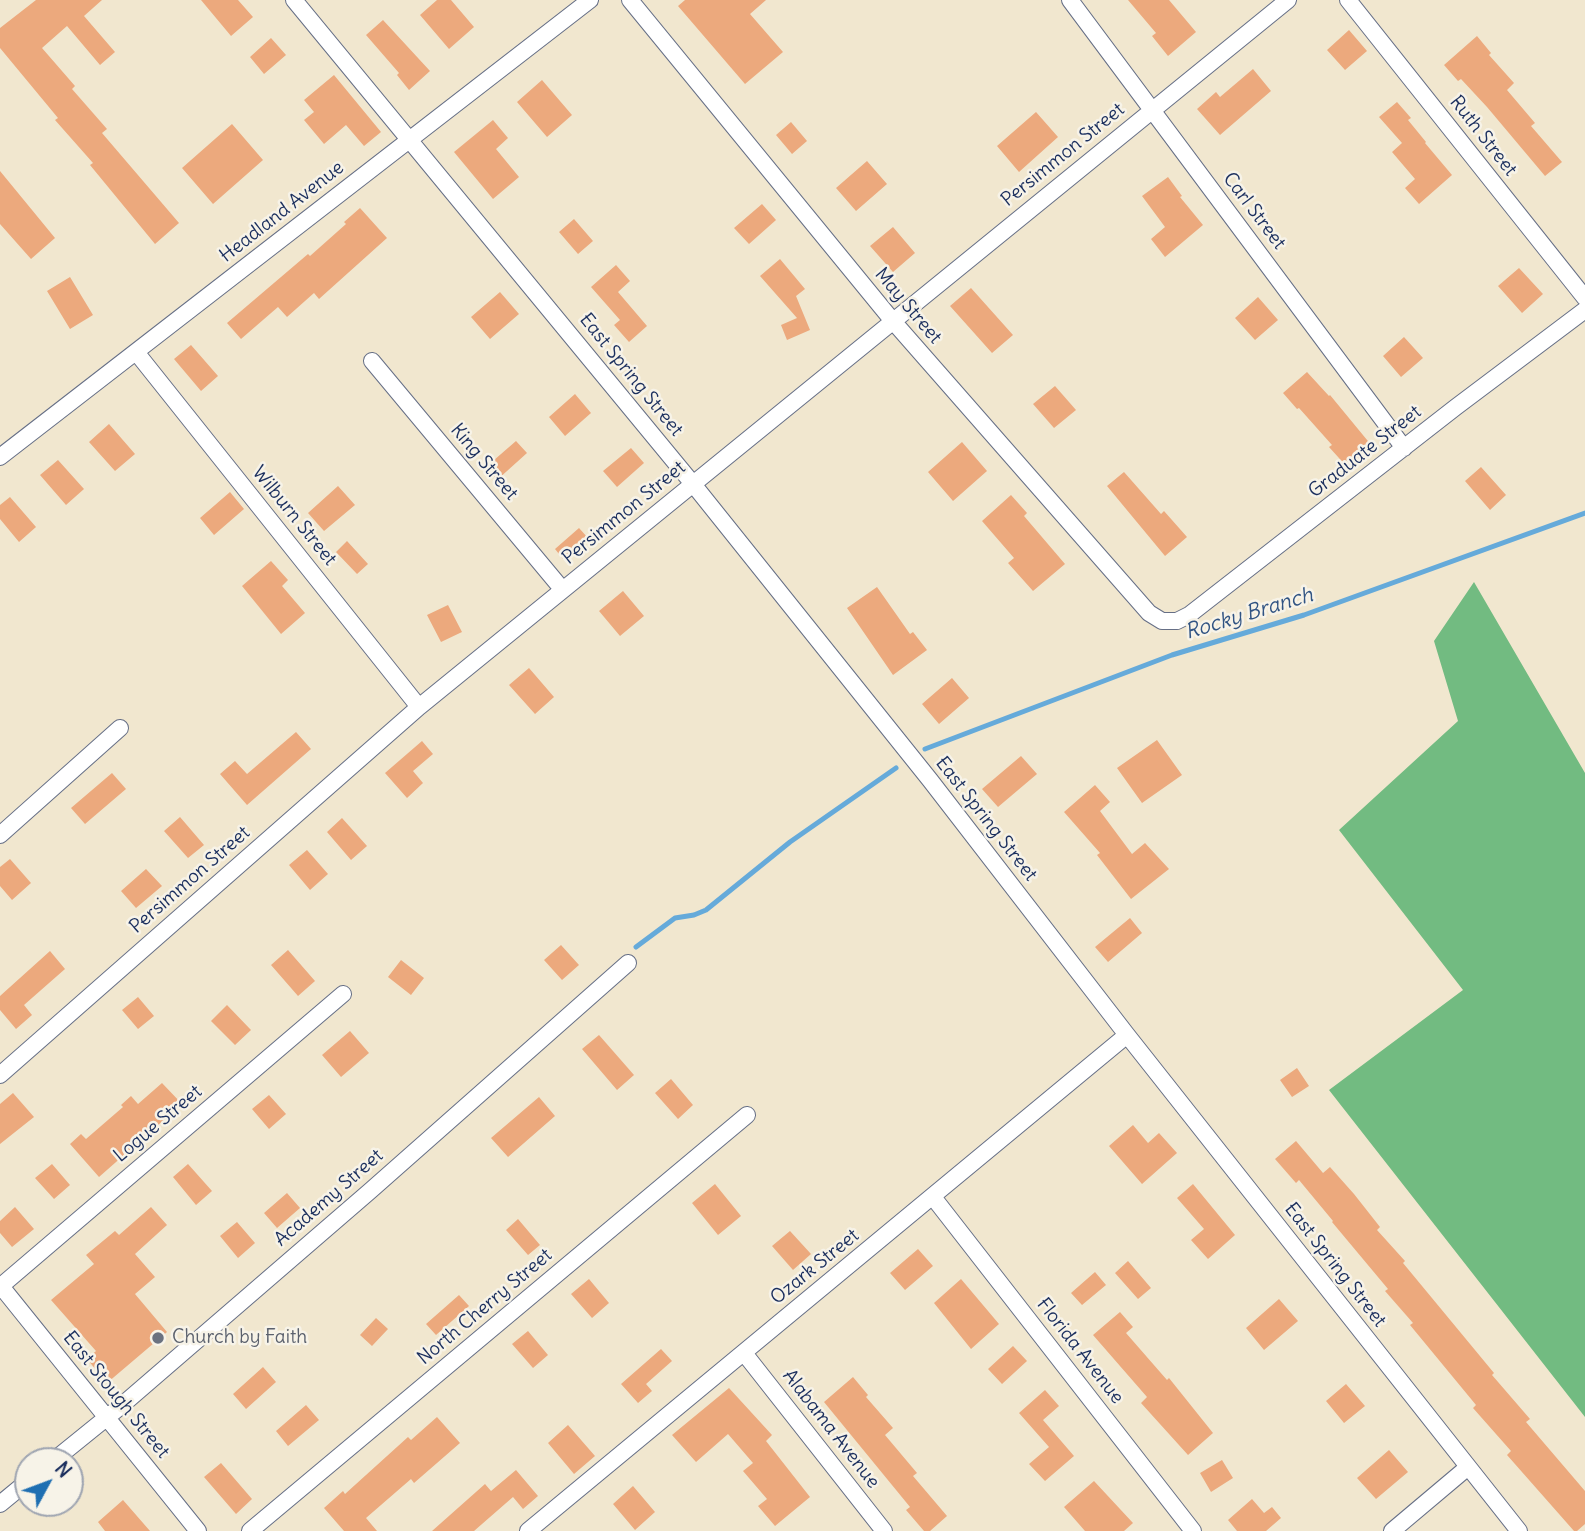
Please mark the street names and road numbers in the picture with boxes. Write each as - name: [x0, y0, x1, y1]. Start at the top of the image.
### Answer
- street label: Ruth Street: [1445, 91, 1521, 181]
- street label: Persimmon Street: [997, 98, 1129, 212]
- street label: Headland Avenue: [215, 156, 349, 268]
- street label: Carl Street: [1218, 168, 1290, 254]
- street label: May Street: [870, 263, 946, 349]
- street label: East Spring Street: [574, 309, 688, 441]
- street label: Graduate Street: [1304, 401, 1426, 503]
- street label: King Street: [445, 419, 523, 505]
- street label: Persimmon Street: [558, 456, 690, 570]
- street label: Wilburn Street: [247, 462, 341, 570]
- street label: East Spring Street: [930, 752, 1042, 886]
- street label: Persimmon Street: [125, 822, 255, 938]
- street label: Logue Street: [109, 1081, 207, 1167]
- street label: Academy Street: [270, 1145, 388, 1251]
- street label: East Spring Street: [1279, 1198, 1391, 1332]
- street label: Ozark Street: [766, 1224, 864, 1310]
- street label: North Cherry Street: [413, 1244, 557, 1370]
- street label: Florida Avenue: [1032, 1294, 1128, 1408]
- street label: East Stough Street: [58, 1327, 174, 1463]
- street label: Alabama Avenue: [778, 1365, 884, 1493]

